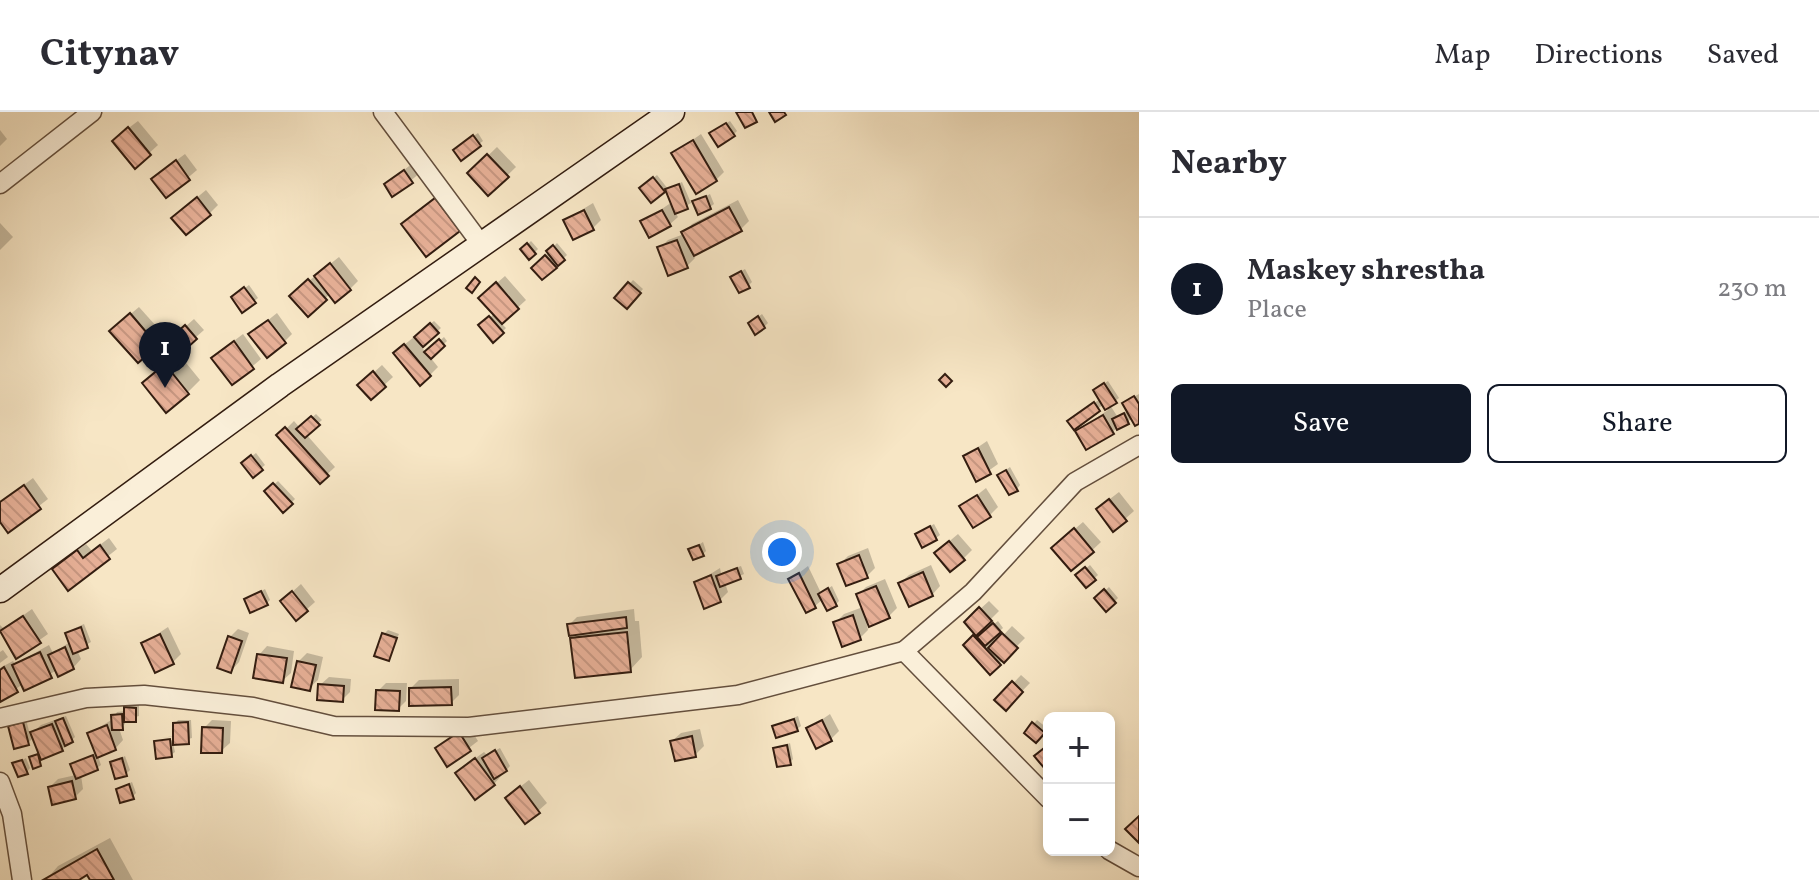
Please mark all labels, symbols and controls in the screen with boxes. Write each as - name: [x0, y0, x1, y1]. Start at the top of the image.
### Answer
- text: Citynav: [40, 29, 179, 82]
- text: Map: [1435, 36, 1491, 75]
- text: Directions: [1535, 36, 1663, 75]
- text: Saved: [1707, 36, 1779, 75]
- text: Nearby: [1171, 141, 1287, 188]
- text: Maskey shrestha: [1247, 250, 1485, 292]
- text: 1: [1192, 271, 1202, 307]
- text: 230 m: [1717, 271, 1787, 307]
- text: Place: [1247, 292, 1307, 328]
- pin: 1: [139, 322, 191, 388]
- button: Save: [1171, 384, 1471, 463]
- button: Share: [1487, 384, 1787, 463]
- your location: [762, 532, 802, 572]
- map controls: [1043, 712, 1115, 856]
- button: +: [1043, 712, 1115, 784]
- button: −: [1043, 784, 1115, 856]

